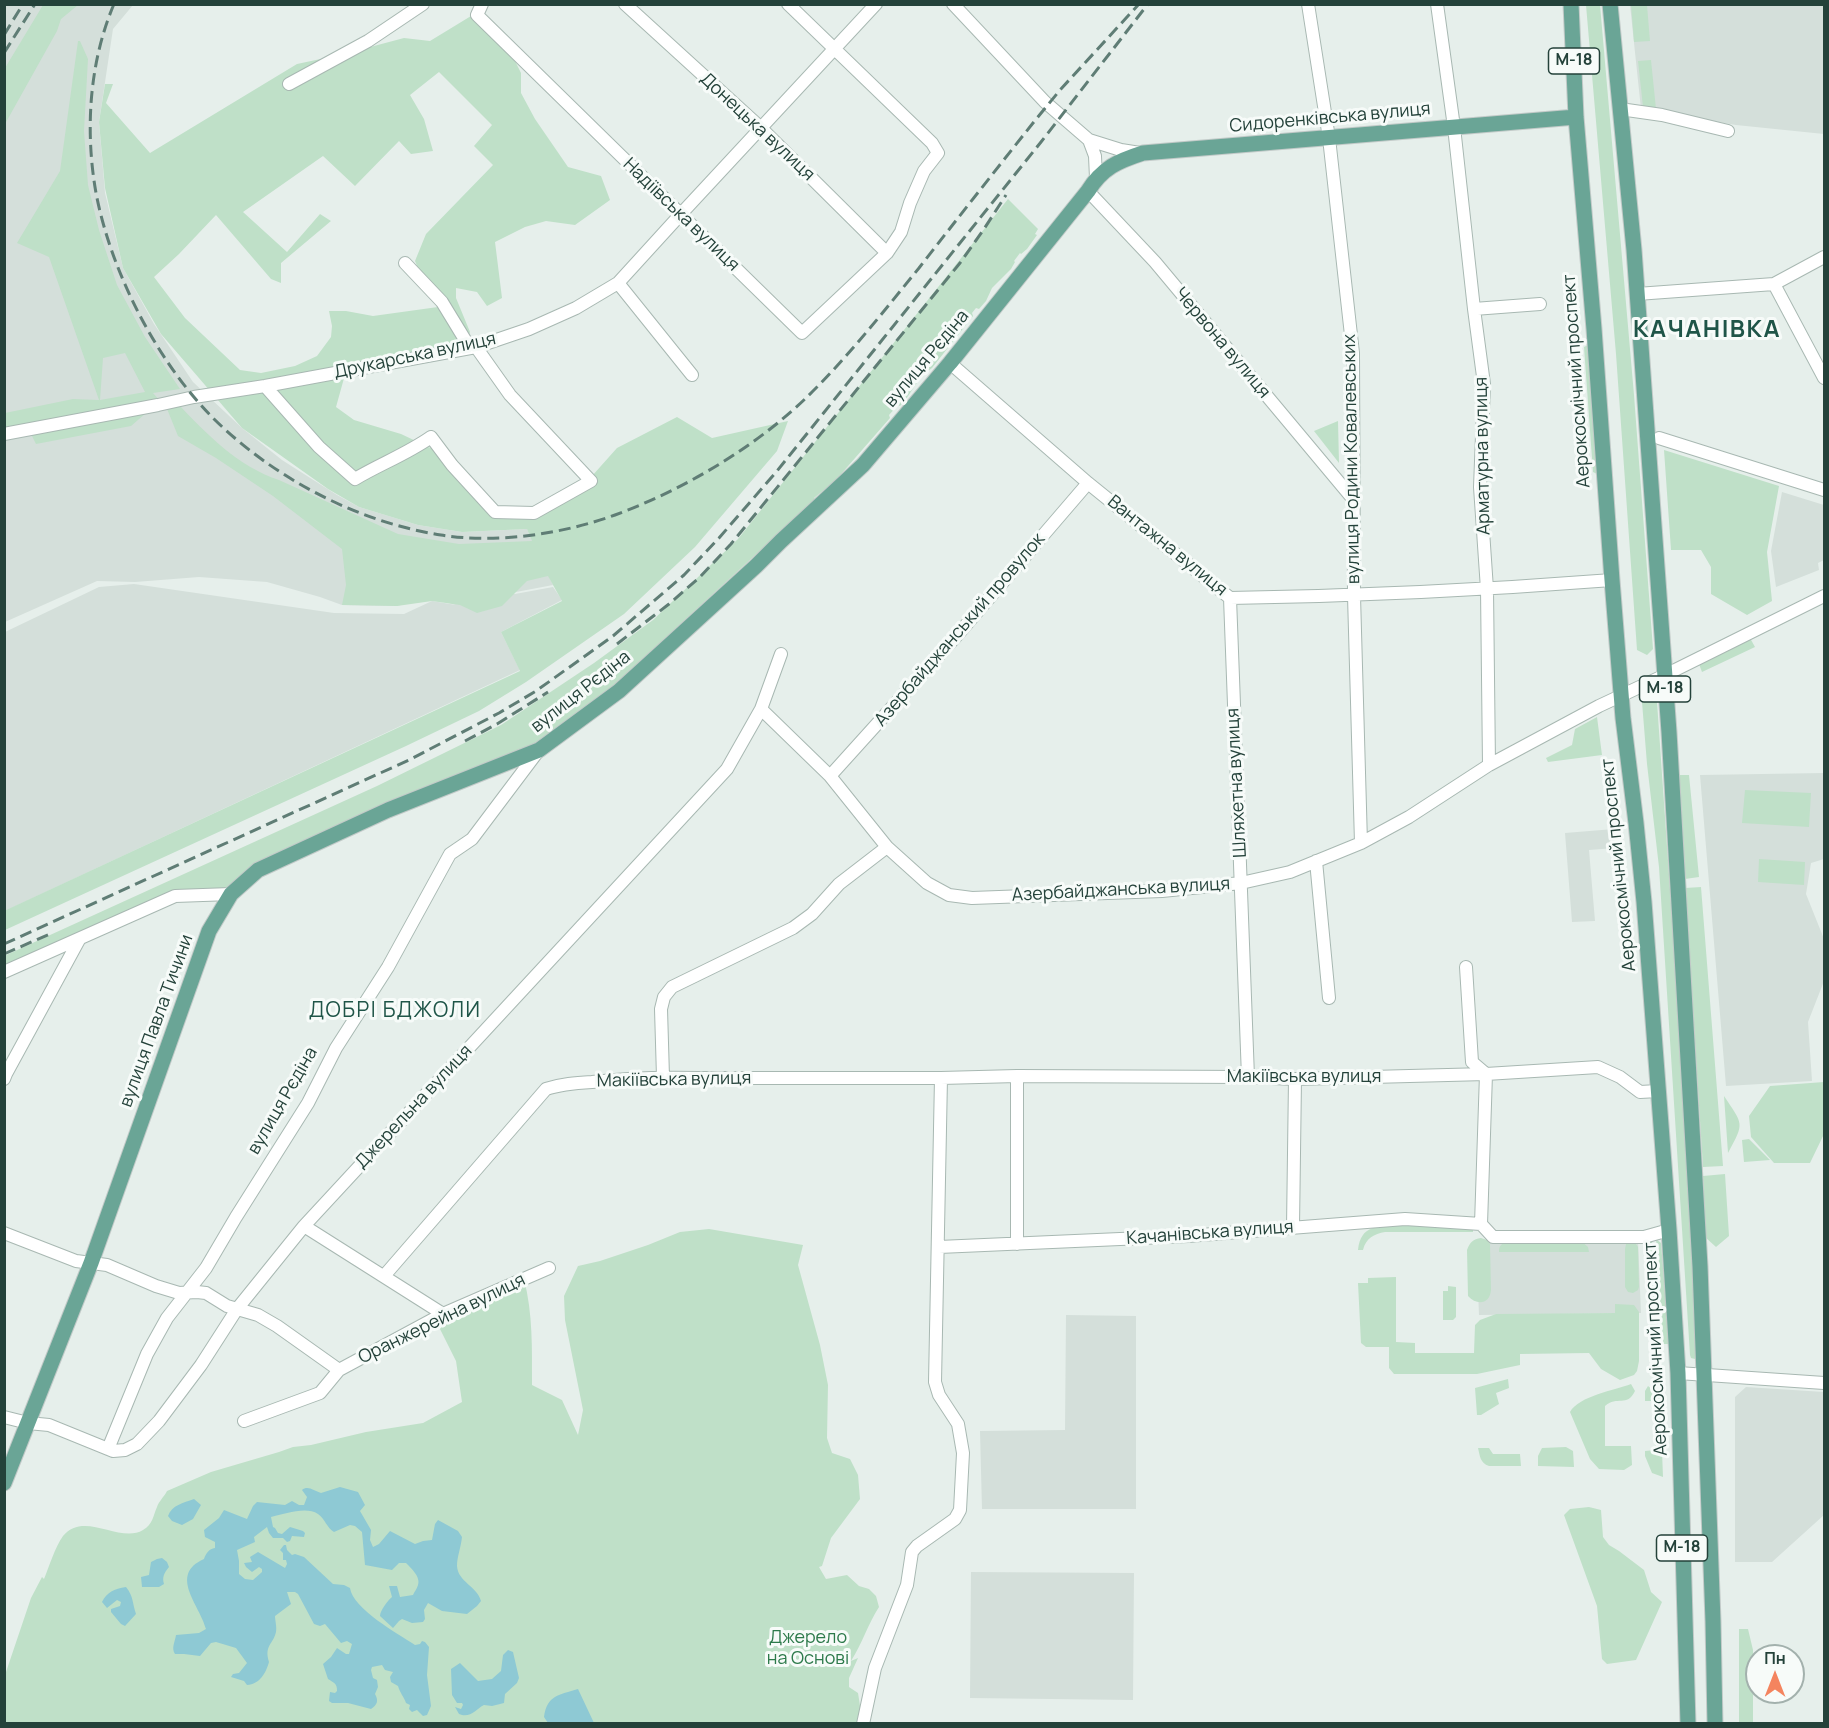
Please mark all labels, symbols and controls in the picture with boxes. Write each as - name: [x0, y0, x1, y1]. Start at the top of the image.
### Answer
- road number: М-18: [1548, 48, 1600, 74]
- street label: Донецька вулиця: [695, 68, 819, 186]
- street label: Сидоренківська вулиця: [1229, 98, 1431, 138]
- street label: Надіївська вулиця: [618, 154, 744, 276]
- street label: Аерокосмічний проспект: [1559, 273, 1595, 489]
- street label: Червона вулиця: [1169, 283, 1275, 403]
- street label: вулиця Рєдіна: [880, 306, 974, 412]
- district label: КАЧАНІВКА: [1633, 316, 1781, 344]
- street label: Друкарська вулиця: [332, 328, 498, 384]
- street label: вулиця Родини Ковалевських: [1339, 334, 1365, 584]
- street label: Арматурна вулиця: [1471, 377, 1495, 535]
- street label: Вантажна вулиця: [1103, 491, 1231, 601]
- street label: Азербайджанський провулок: [870, 529, 1050, 731]
- street label: вулиця Рєдіна: [527, 646, 635, 738]
- road number: М-18: [1640, 676, 1690, 702]
- street label: Шляхетна вулиця: [1222, 708, 1252, 858]
- street label: Аерокосмічний проспект: [1597, 757, 1641, 973]
- street label: Азербайджанська вулиця: [1011, 873, 1231, 907]
- street label: вулиця Павла Тичини: [116, 932, 198, 1110]
- district label: ДОБРІ БДЖОЛИ: [309, 998, 481, 1024]
- street label: Джерельна вулиця: [351, 1041, 477, 1173]
- street label: вулиця Рєдіна: [244, 1044, 322, 1158]
- street label: Макіївська вулиця: [1227, 1066, 1381, 1088]
- street label: Макіївська вулиця: [596, 1068, 752, 1092]
- street label: Качанівська вулиця: [1126, 1216, 1294, 1250]
- street label: Аерокосмічний проспект: [1640, 1242, 1672, 1456]
- street label: Оранжерейна вулиця: [355, 1269, 529, 1369]
- road number: М-18: [1656, 1535, 1708, 1561]
- park label: Джерело на Основі: [767, 1627, 849, 1670]
- north arrow: [1745, 1644, 1805, 1704]
- text: Пн: [1764, 1647, 1786, 1669]

